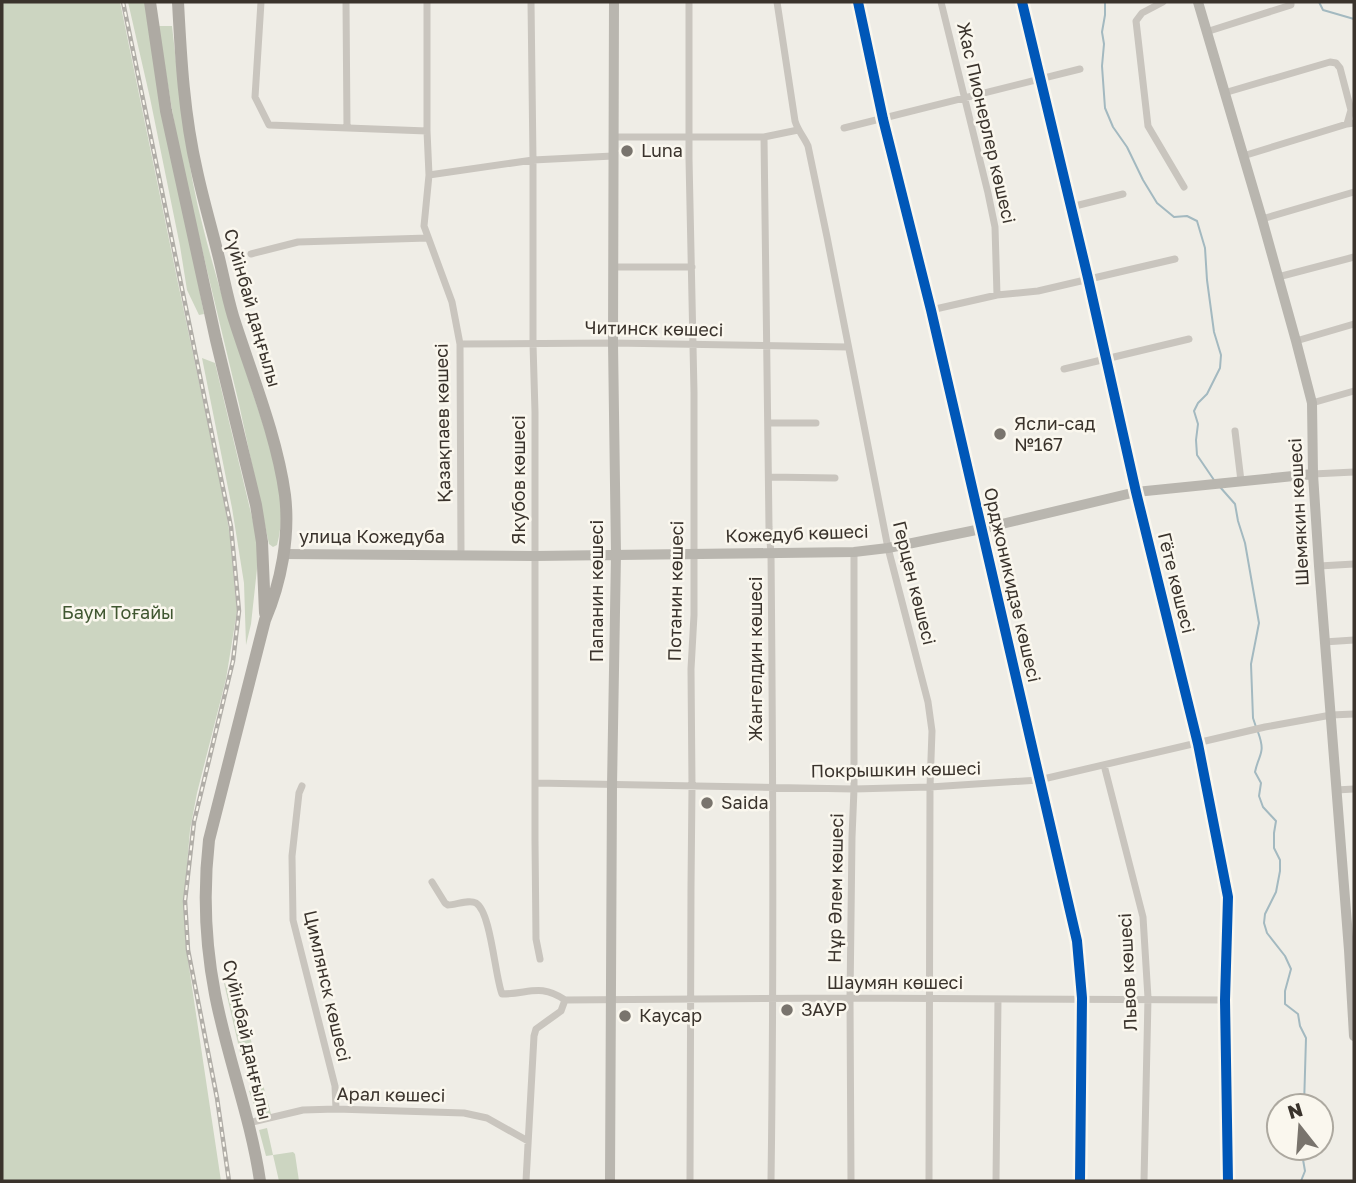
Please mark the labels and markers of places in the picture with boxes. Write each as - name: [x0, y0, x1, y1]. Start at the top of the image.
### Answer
- place label: Luna: [641, 139, 683, 161]
- marker: Luna: [619, 143, 635, 159]
- place label: Ясли-сад №167: [1014, 412, 1095, 455]
- marker: Ясли-сад №167: [992, 426, 1008, 442]
- place label: Saida: [721, 791, 769, 813]
- marker: Saida: [699, 795, 715, 811]
- place label: ЗАУР: [801, 998, 847, 1020]
- marker: ЗАУР: [779, 1002, 795, 1018]
- place label: Каусар: [639, 1004, 702, 1026]
- marker: Каусар: [617, 1008, 633, 1024]

